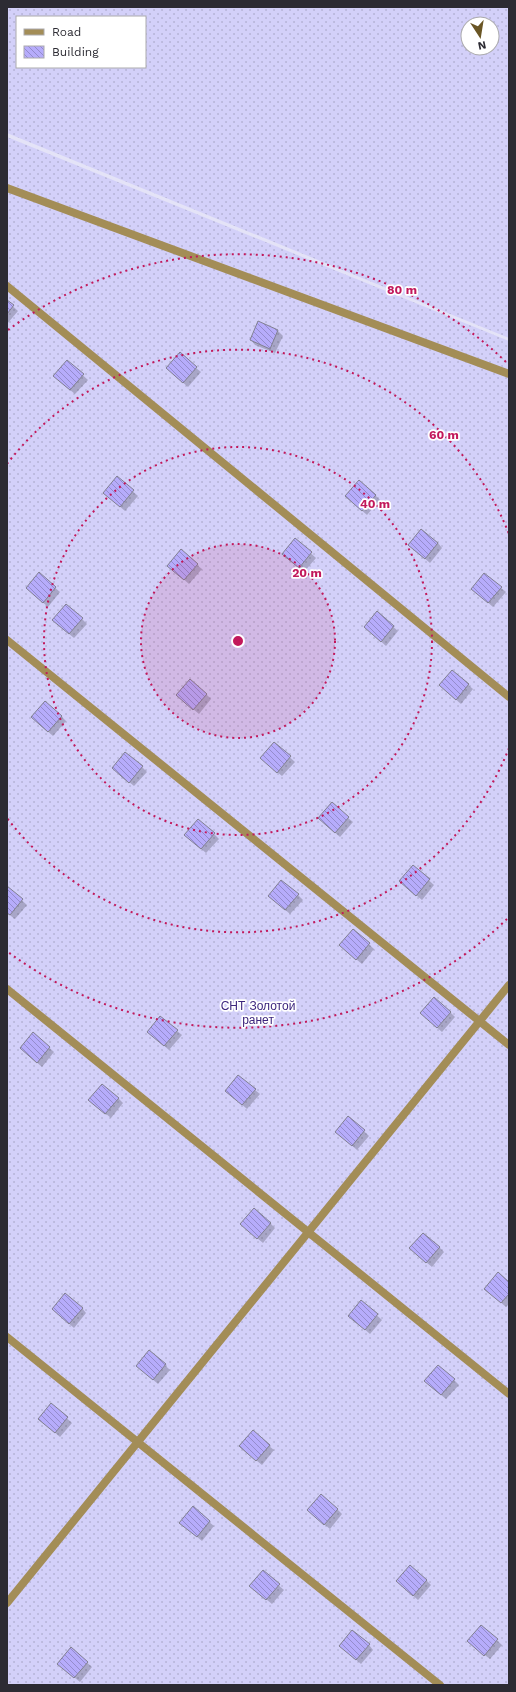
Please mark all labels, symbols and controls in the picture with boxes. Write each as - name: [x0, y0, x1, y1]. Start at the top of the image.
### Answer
- legend: [16, 16, 146, 68]
- north arrow: [460, 16, 500, 56]
- text: Road: [52, 25, 81, 39]
- text: N: [477, 38, 487, 52]
- text: Building: [52, 45, 99, 59]
- text: 80 m: [387, 283, 417, 297]
- text: 60 m: [429, 428, 459, 442]
- text: 40 m: [360, 497, 390, 511]
- text: 20 m: [292, 566, 322, 580]
- centre of rings: [231, 634, 245, 648]
- park label: СНТ Золотой ранет: [221, 999, 295, 1027]

